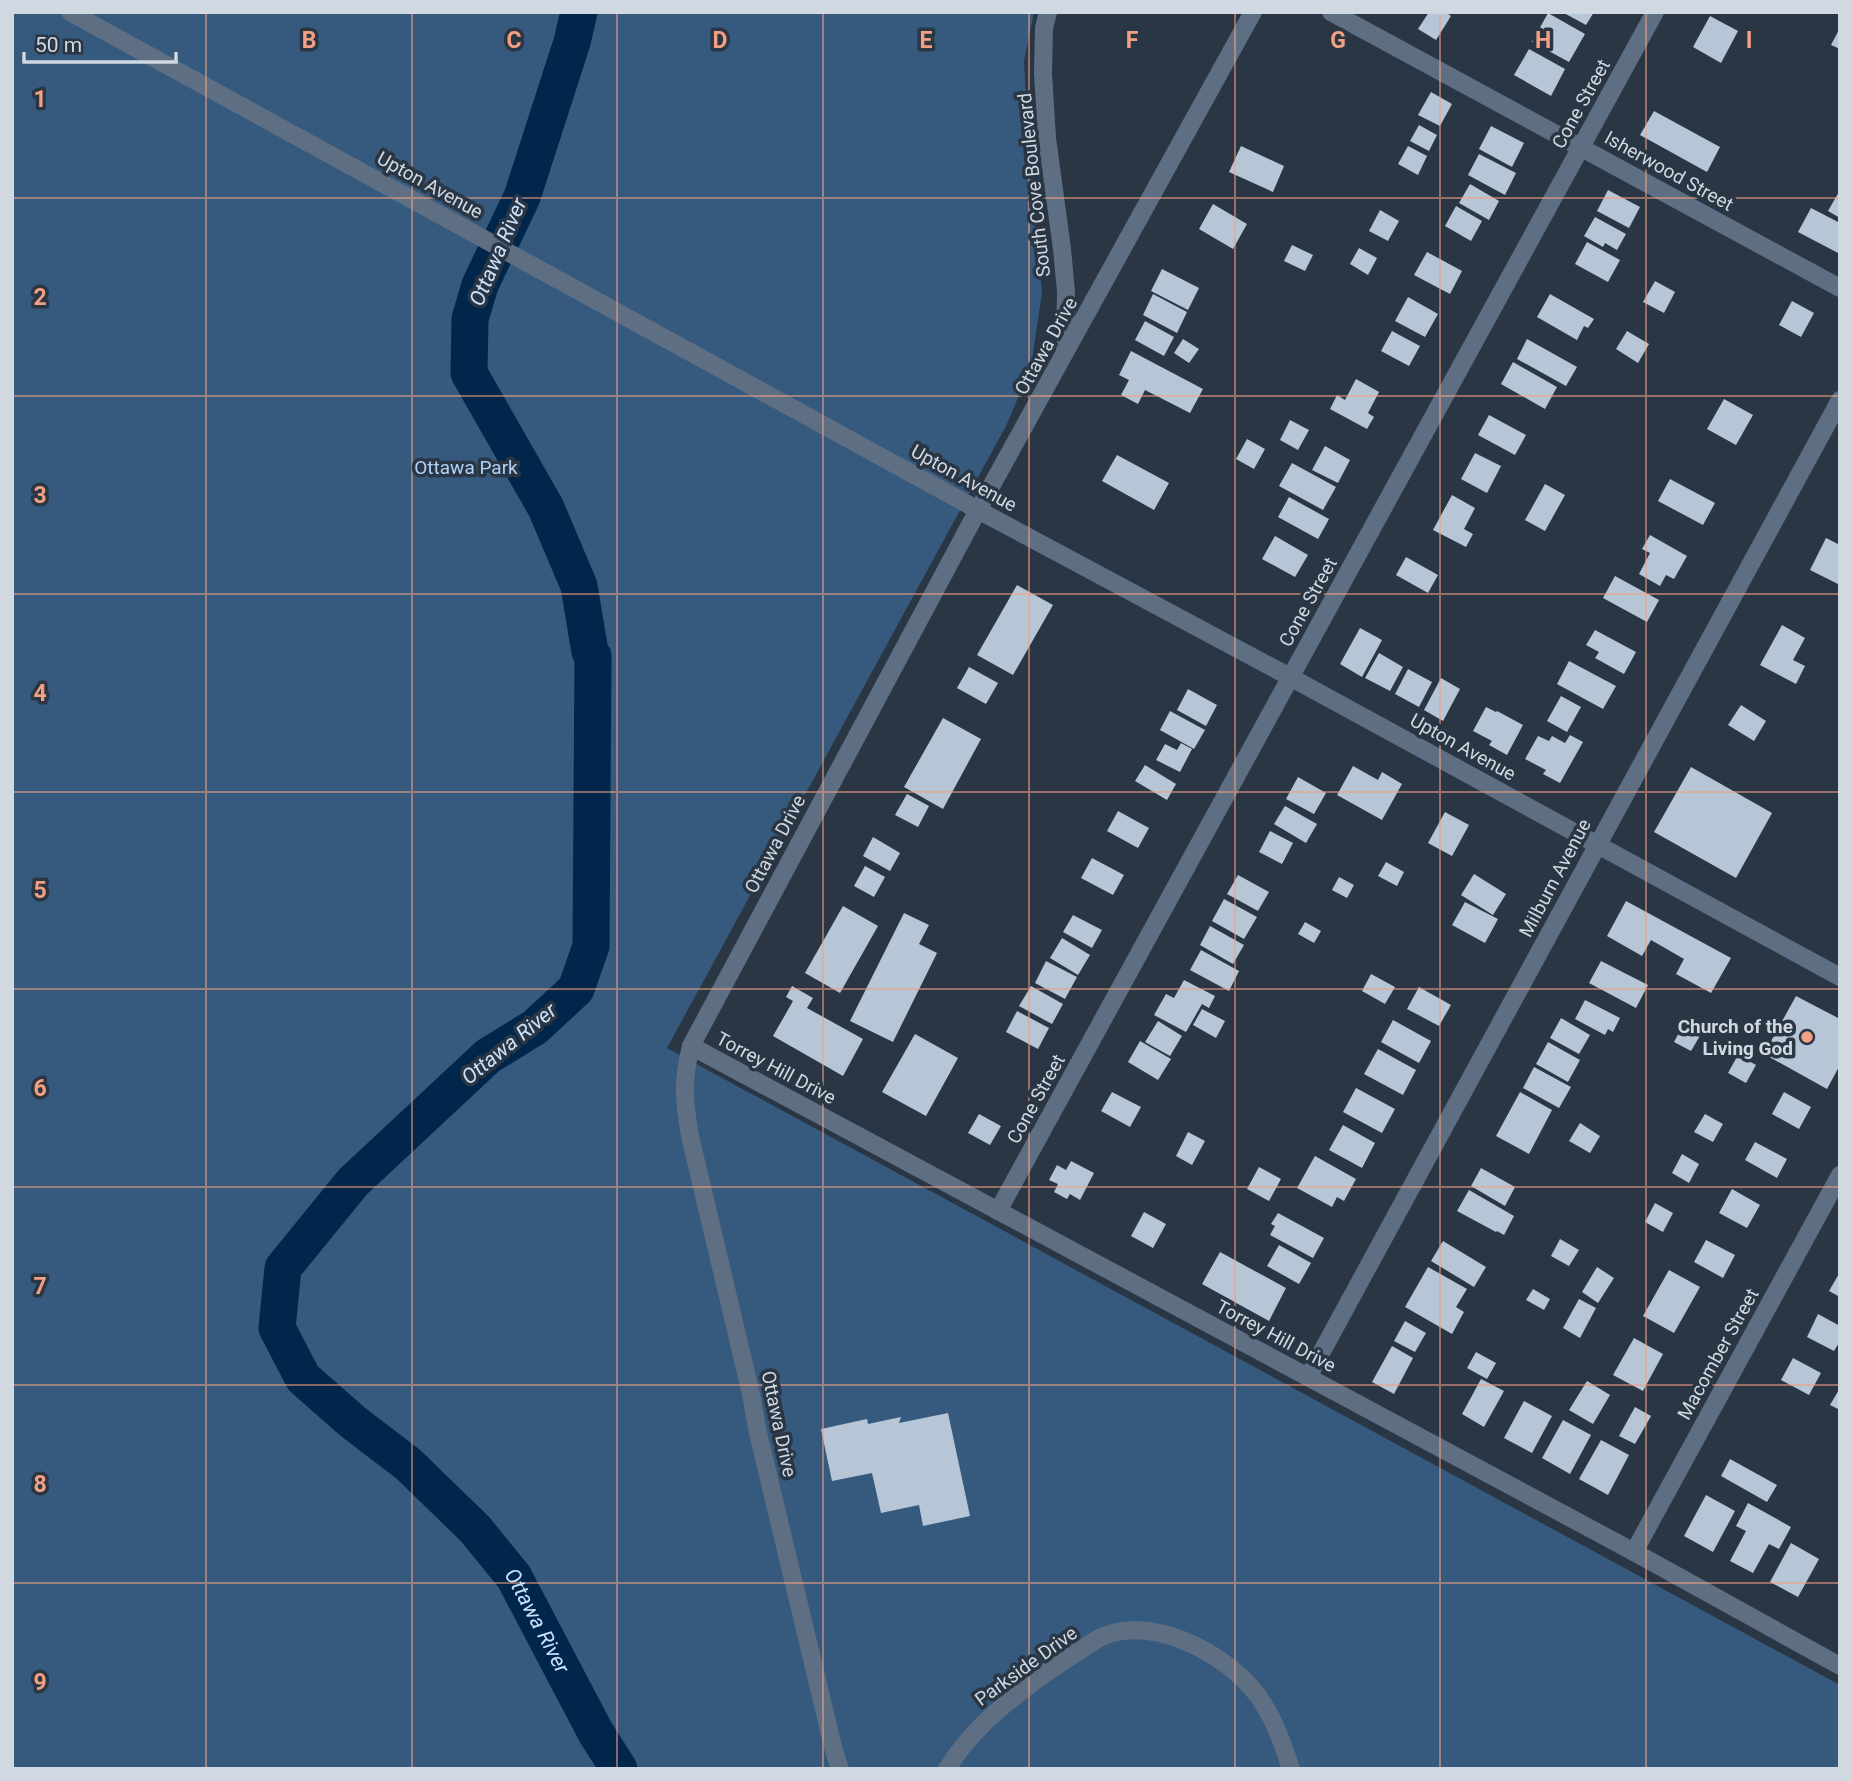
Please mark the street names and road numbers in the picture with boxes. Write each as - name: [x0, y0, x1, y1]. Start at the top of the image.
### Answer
- street label: Cone Street: [1547, 55, 1615, 153]
- street label: South Cove Boulevard: [1013, 92, 1055, 278]
- street label: Isherwood Street: [1601, 126, 1737, 216]
- street label: Upton Avenue: [373, 147, 487, 223]
- street label: Ottawa Drive: [1010, 293, 1082, 399]
- street label: Upton Avenue: [907, 440, 1021, 516]
- street label: Cone Street: [1274, 553, 1342, 651]
- street label: Upton Avenue: [1406, 709, 1520, 785]
- street label: Ottawa Drive: [740, 791, 810, 897]
- street label: Milburn Avenue: [1514, 815, 1596, 941]
- street label: Torrey Hill Drive: [712, 1027, 840, 1109]
- street label: Cone Street: [1002, 1050, 1070, 1148]
- street label: Macomber Street: [1672, 1284, 1764, 1424]
- street label: Torrey Hill Drive: [1212, 1295, 1340, 1377]
- street label: Ottawa Drive: [757, 1369, 801, 1479]
- street label: Parkside Drive: [970, 1621, 1082, 1711]

